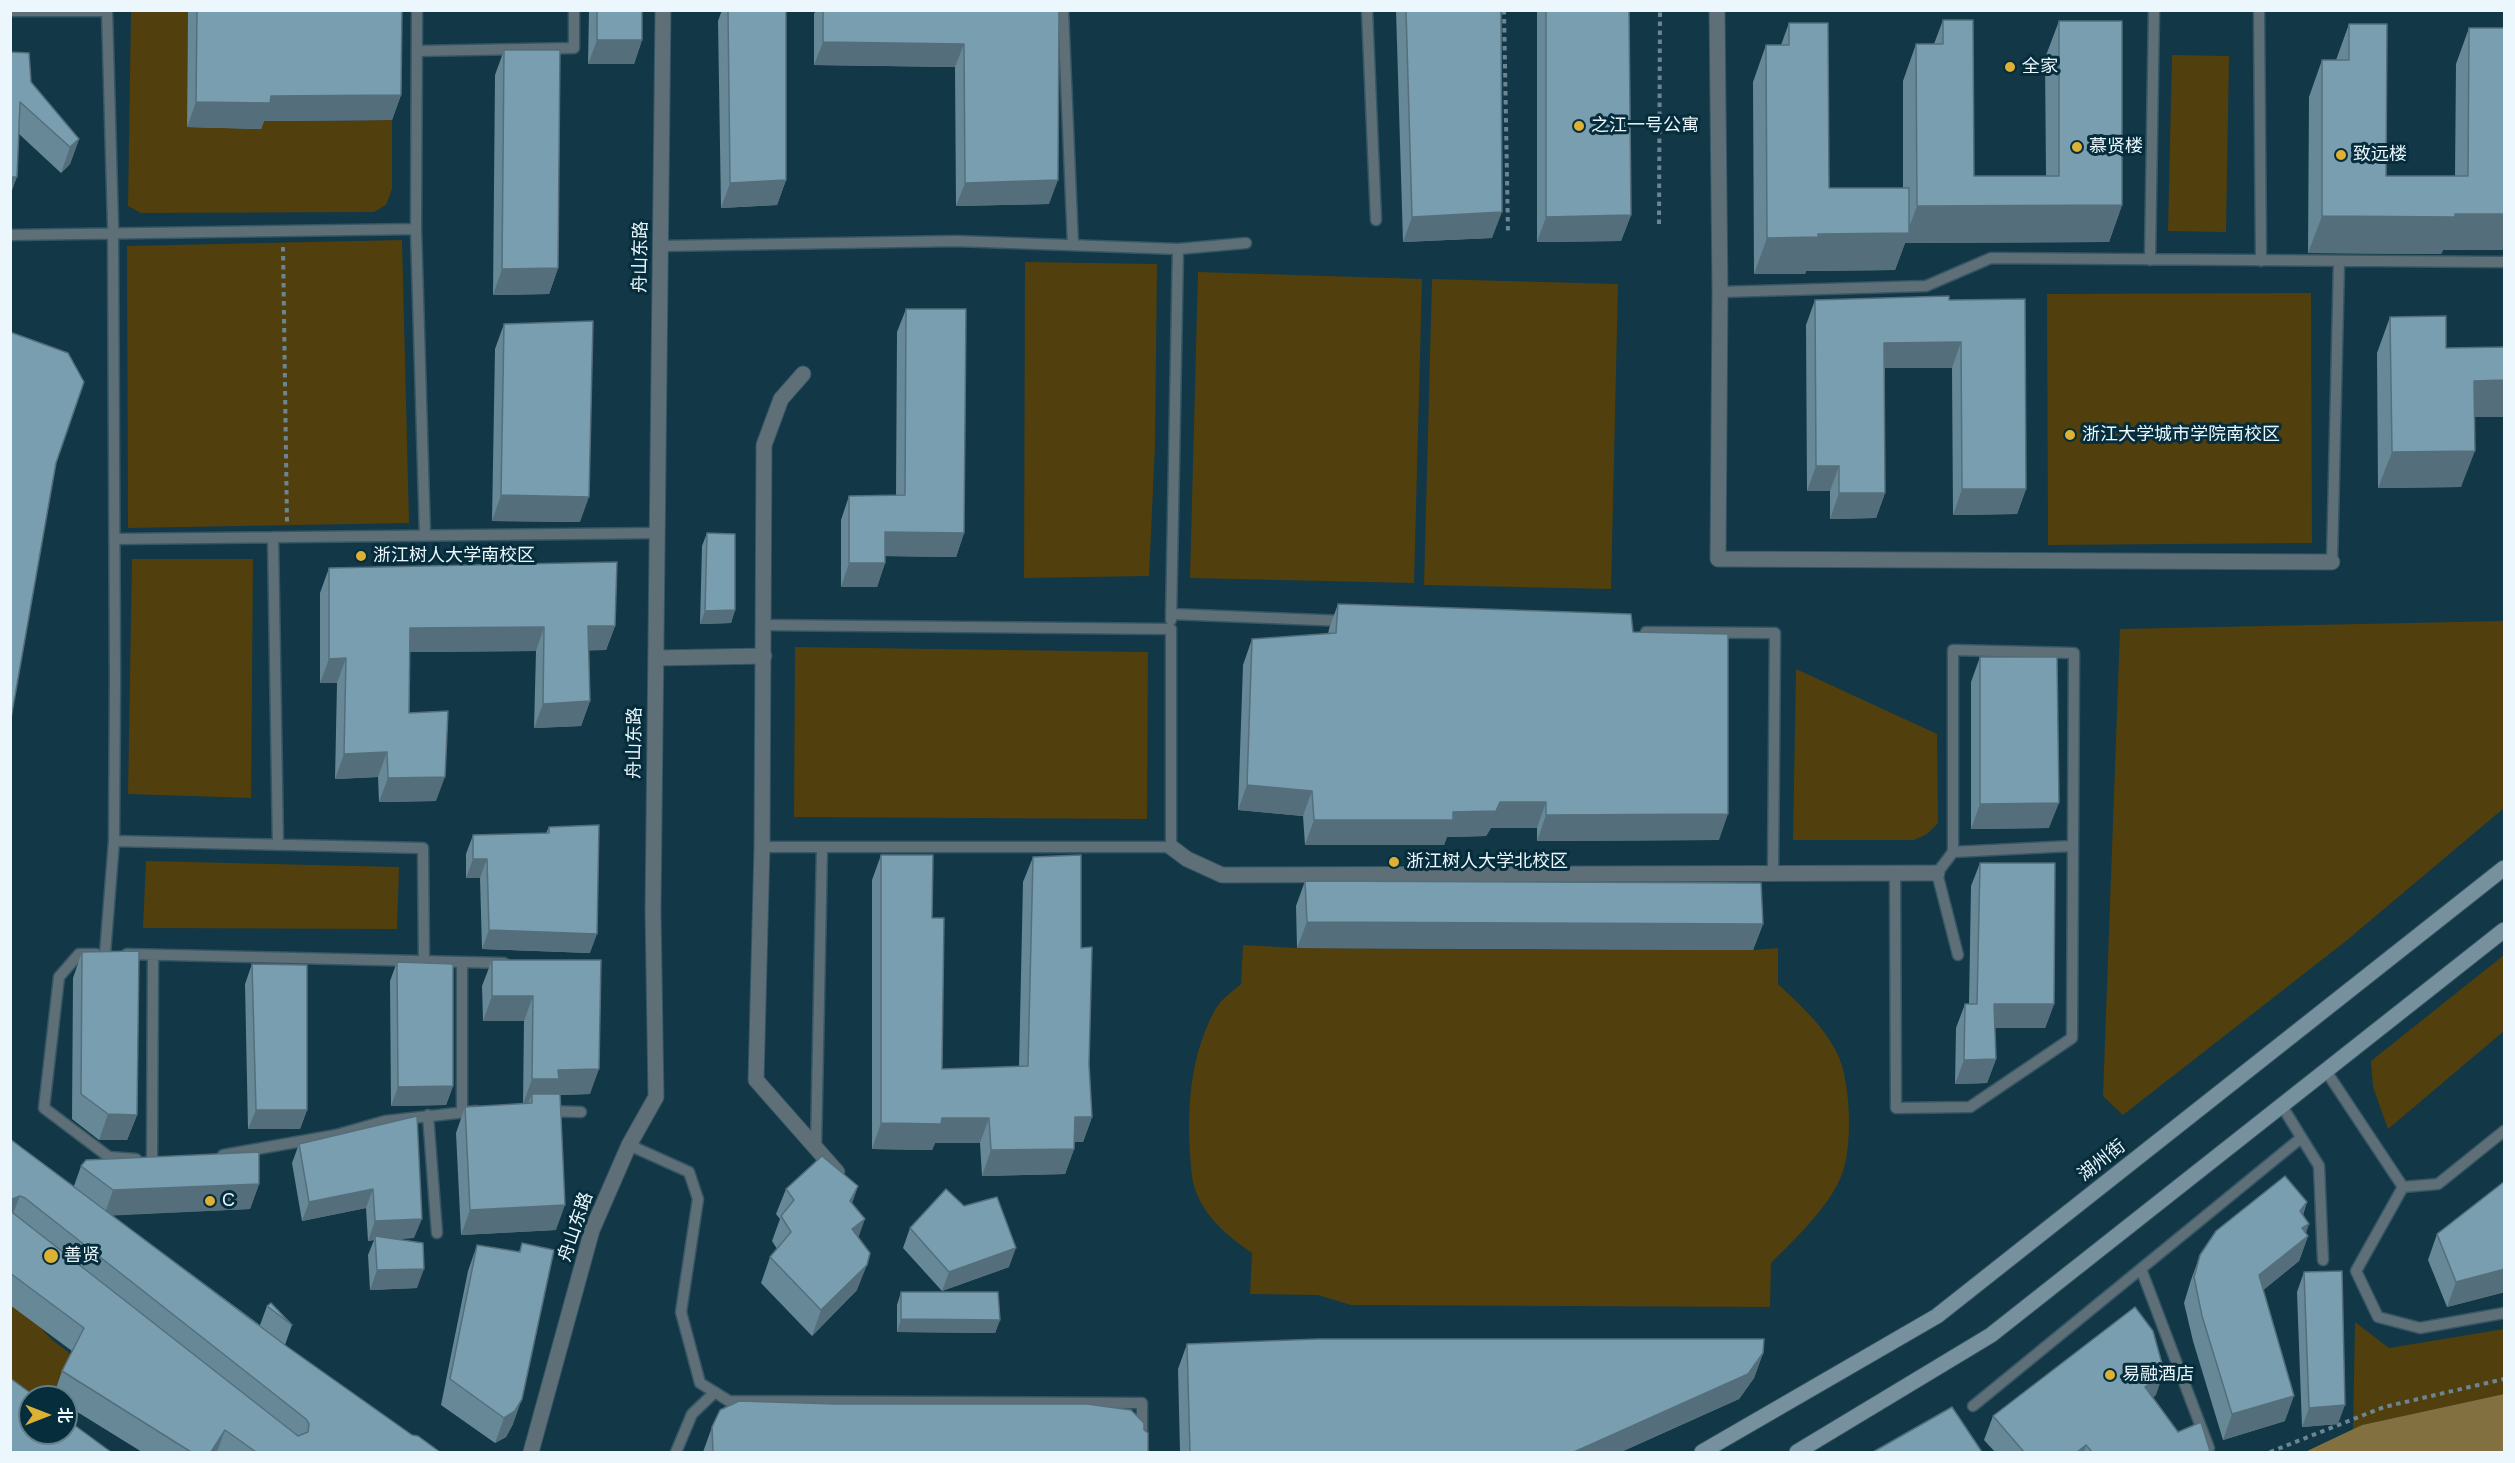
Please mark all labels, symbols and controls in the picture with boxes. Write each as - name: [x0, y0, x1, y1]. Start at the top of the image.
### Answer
- place label: 全家: [2022, 56, 2058, 78]
- marker: 全家: [2003, 60, 2017, 74]
- place label: 之江一号公寓: [1591, 115, 1699, 137]
- marker: 之江一号公寓: [1572, 119, 1586, 133]
- place label: 慕贤楼: [2089, 136, 2143, 158]
- marker: 慕贤楼: [2070, 140, 2084, 154]
- place label: 致远楼: [2353, 144, 2407, 166]
- marker: 致远楼: [2334, 148, 2348, 162]
- street label: 舟山东路: [630, 221, 652, 293]
- place label: 浙江大学城市学院南校区: [2082, 424, 2280, 446]
- marker: 浙江大学城市学院南校区: [2063, 428, 2077, 442]
- place label: 浙江树人大学南校区: [373, 545, 535, 567]
- marker: 浙江树人大学南校区: [354, 549, 368, 563]
- street label: 舟山东路: [624, 707, 646, 779]
- place label: 浙江树人大学北校区: [1406, 851, 1568, 873]
- marker: 浙江树人大学北校区: [1387, 855, 1401, 869]
- street label: 湖州街: [2074, 1136, 2130, 1186]
- street label: 舟山东路: [554, 1189, 598, 1265]
- place label: C: [222, 1190, 235, 1212]
- marker: C: [203, 1194, 217, 1208]
- place label: 善贤: [64, 1245, 100, 1267]
- marker: 善贤: [42, 1247, 60, 1265]
- place label: 易融酒店: [2122, 1364, 2194, 1386]
- marker: 易融酒店: [2103, 1368, 2117, 1382]
- north arrow: [18, 1385, 78, 1445]
- text: 北: [56, 1407, 73, 1423]

